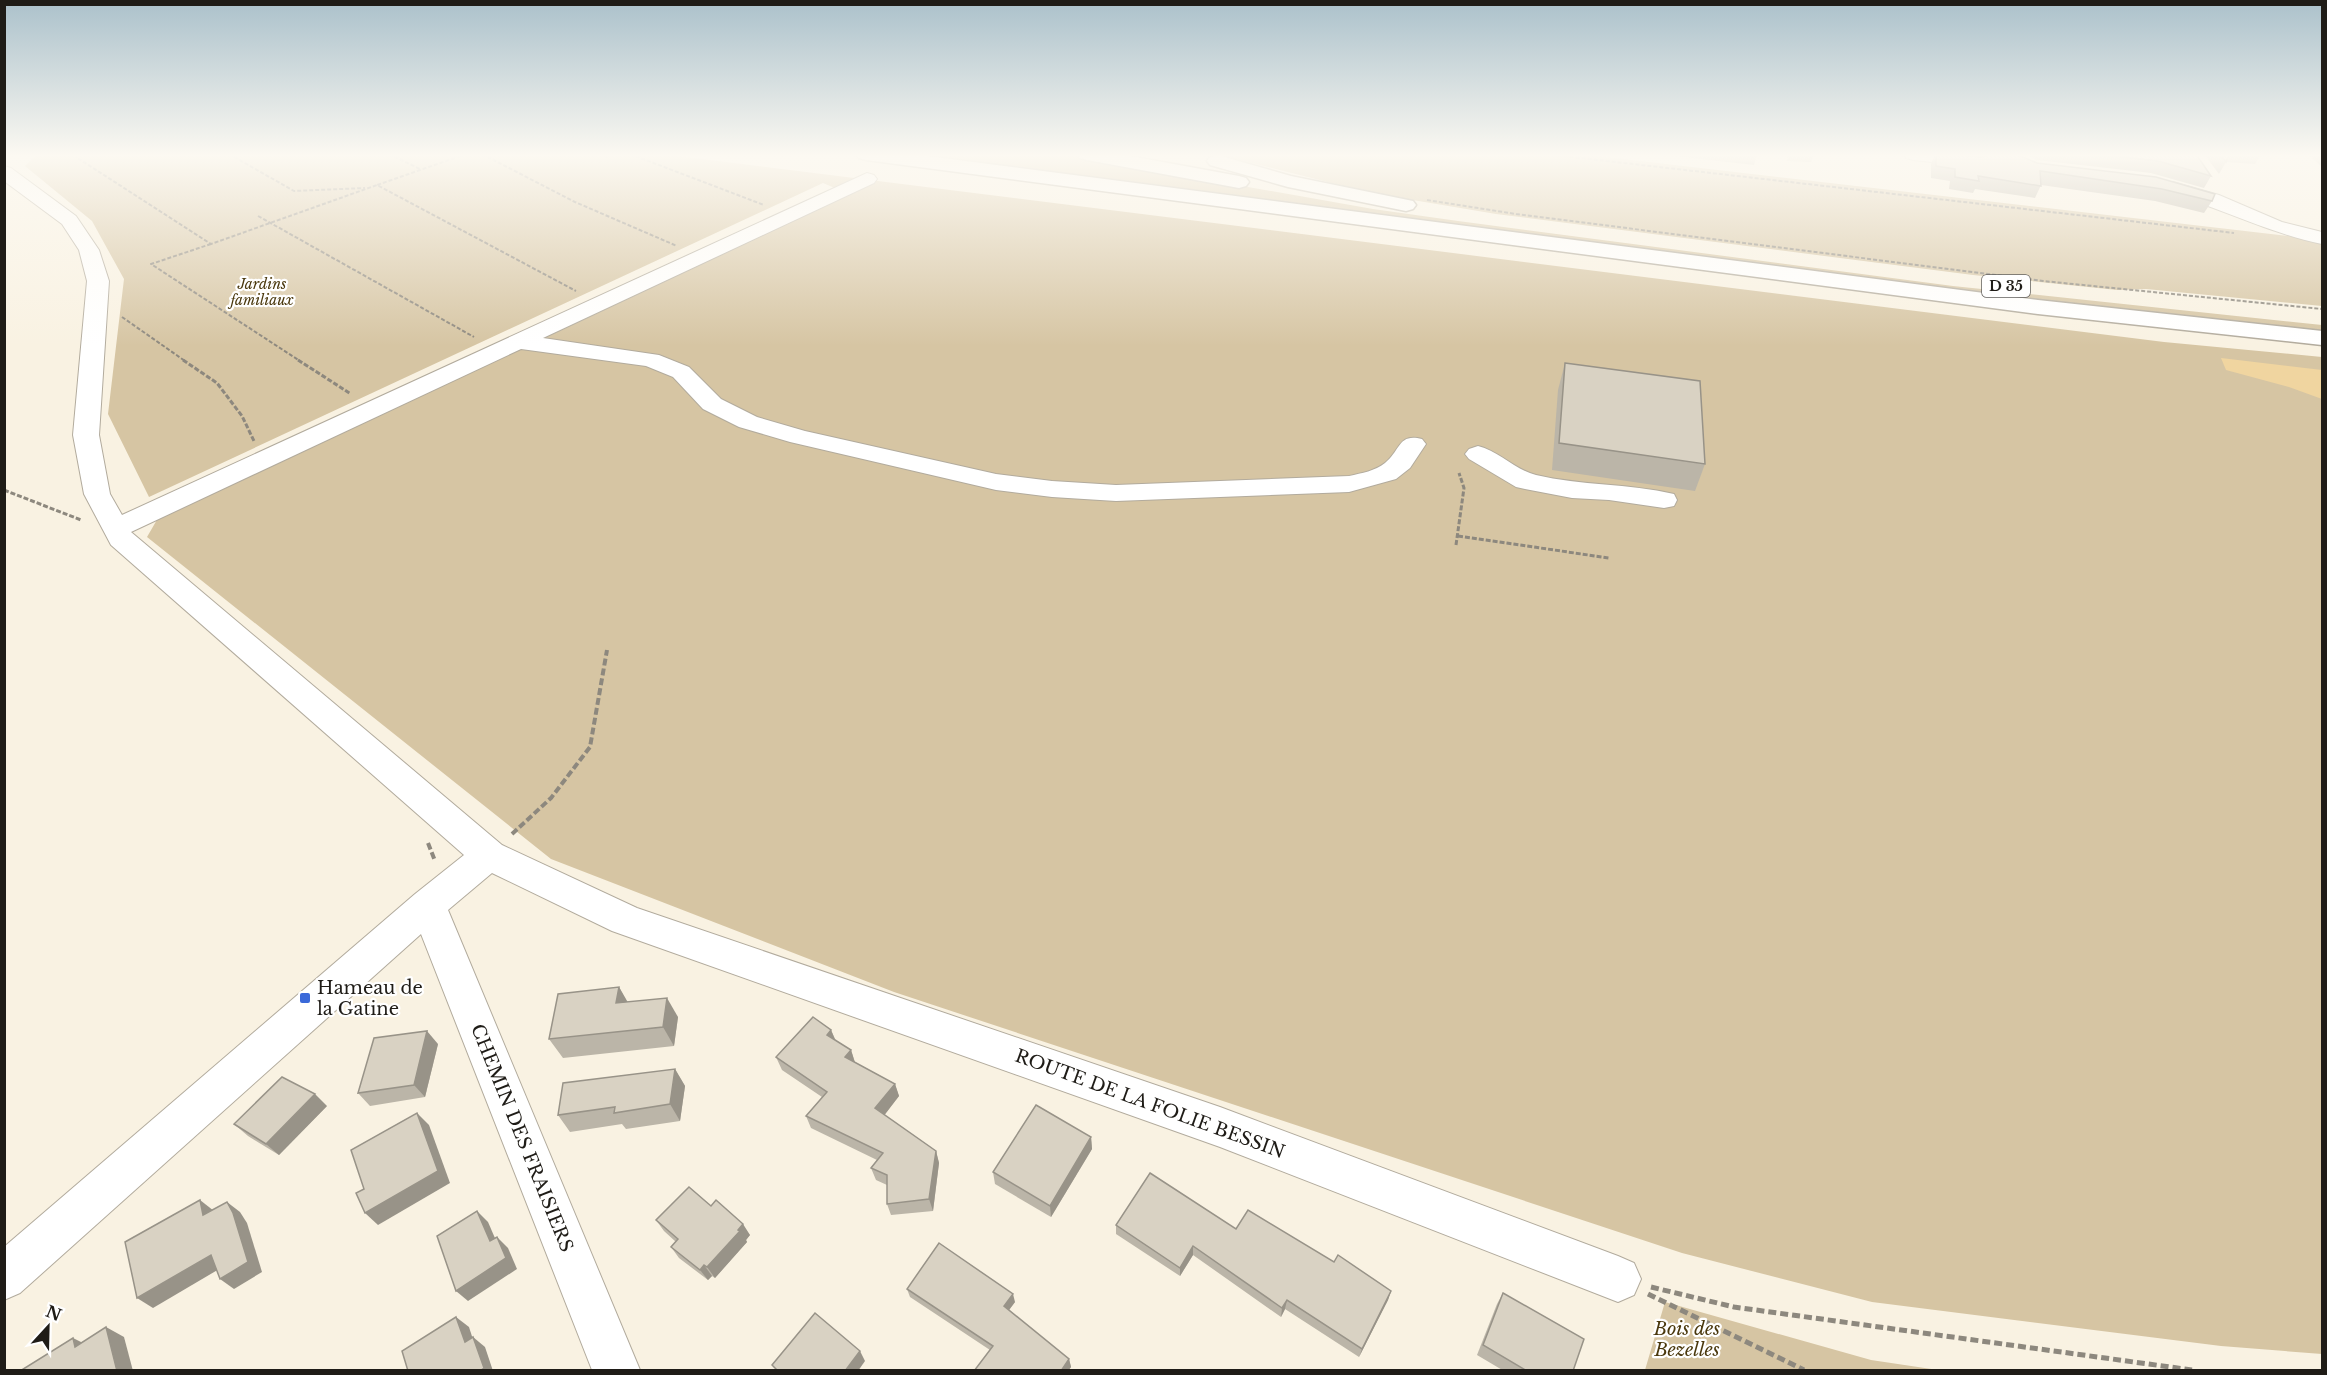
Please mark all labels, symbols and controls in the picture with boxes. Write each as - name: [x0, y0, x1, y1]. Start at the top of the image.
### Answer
- park label: Jardins familiaux: [227, 275, 294, 309]
- road number: D 35: [1982, 275, 2030, 297]
- place label: Hameau de la Gatine: [317, 977, 423, 1020]
- marker: Hameau de la Gatine: [298, 991, 312, 1005]
- street label: CHEMIN DES FRAISIERS: [466, 1021, 578, 1255]
- street label: ROUTE DE LA FOLIE BESSIN: [1012, 1045, 1288, 1163]
- north arrow: [18, 1297, 78, 1357]
- text: N: [43, 1301, 64, 1325]
- park label: Bois des Bezelles: [1653, 1318, 1720, 1361]

